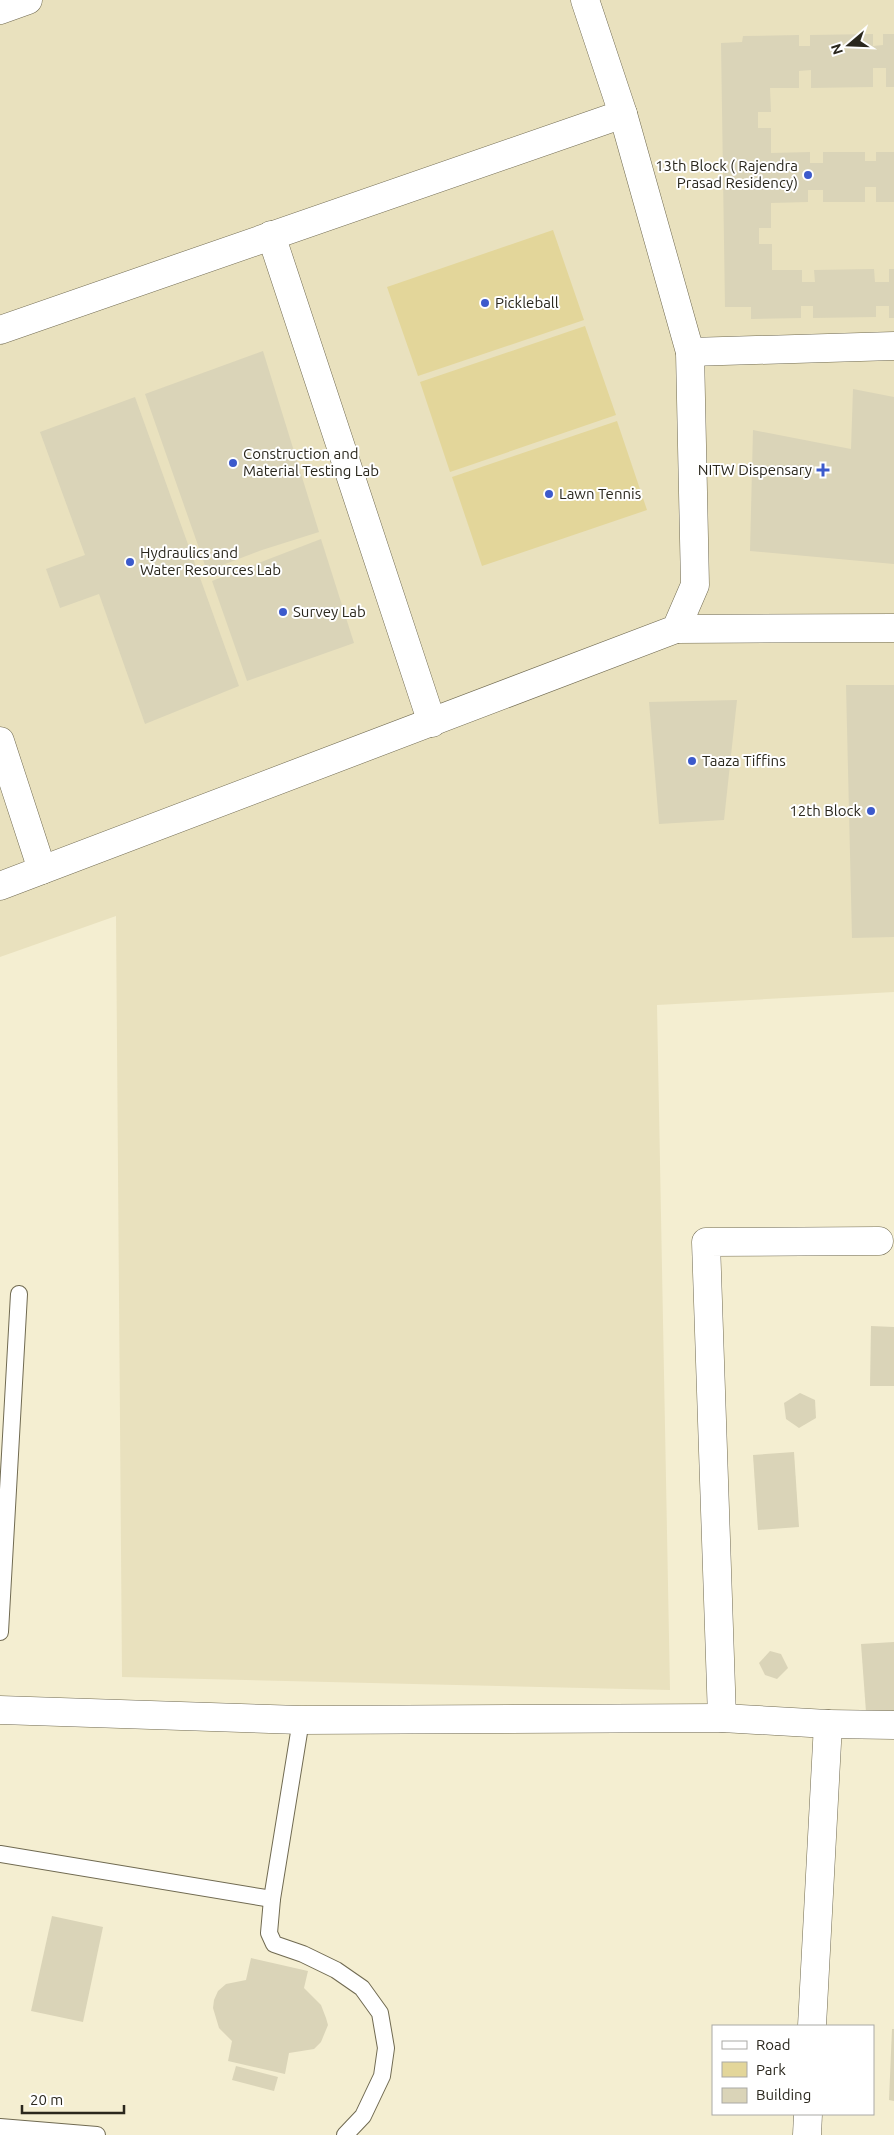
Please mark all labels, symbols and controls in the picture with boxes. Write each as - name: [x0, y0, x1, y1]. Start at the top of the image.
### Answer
- north arrow: [824, 20, 874, 70]
- text: N: [827, 42, 846, 57]
- place label: 13th Block ( Rajendra Prasad Residency): [655, 157, 798, 191]
- marker: 13th Block ( Rajendra Prasad Residency): [802, 169, 814, 181]
- place label: Pickleball: [495, 294, 559, 311]
- marker: Pickleball: [479, 297, 491, 309]
- place label: Construction and Material Testing Lab: [243, 445, 379, 479]
- marker: Construction and Material Testing Lab: [227, 457, 239, 469]
- place label: NITW Dispensary: [698, 461, 812, 478]
- marker: NITW Dispensary: [816, 463, 830, 477]
- place label: Lawn Tennis: [559, 485, 641, 502]
- marker: Lawn Tennis: [543, 488, 555, 500]
- place label: Hydraulics and Water Resources Lab: [140, 544, 281, 578]
- marker: Hydraulics and Water Resources Lab: [124, 556, 136, 568]
- place label: Survey Lab: [293, 603, 366, 620]
- marker: Survey Lab: [277, 606, 289, 618]
- place label: Taaza Tiffins: [702, 752, 786, 769]
- marker: Taaza Tiffins: [686, 755, 698, 767]
- place label: 12th Block: [789, 802, 861, 819]
- marker: 12th Block: [865, 805, 877, 817]
- legend: [712, 2025, 874, 2115]
- text: Road: [756, 2036, 791, 2053]
- text: Park: [756, 2061, 786, 2078]
- scale bar: [22, 2082, 125, 2114]
- text: Building: [756, 2086, 811, 2103]
- text: 20 m: [30, 2091, 63, 2108]

